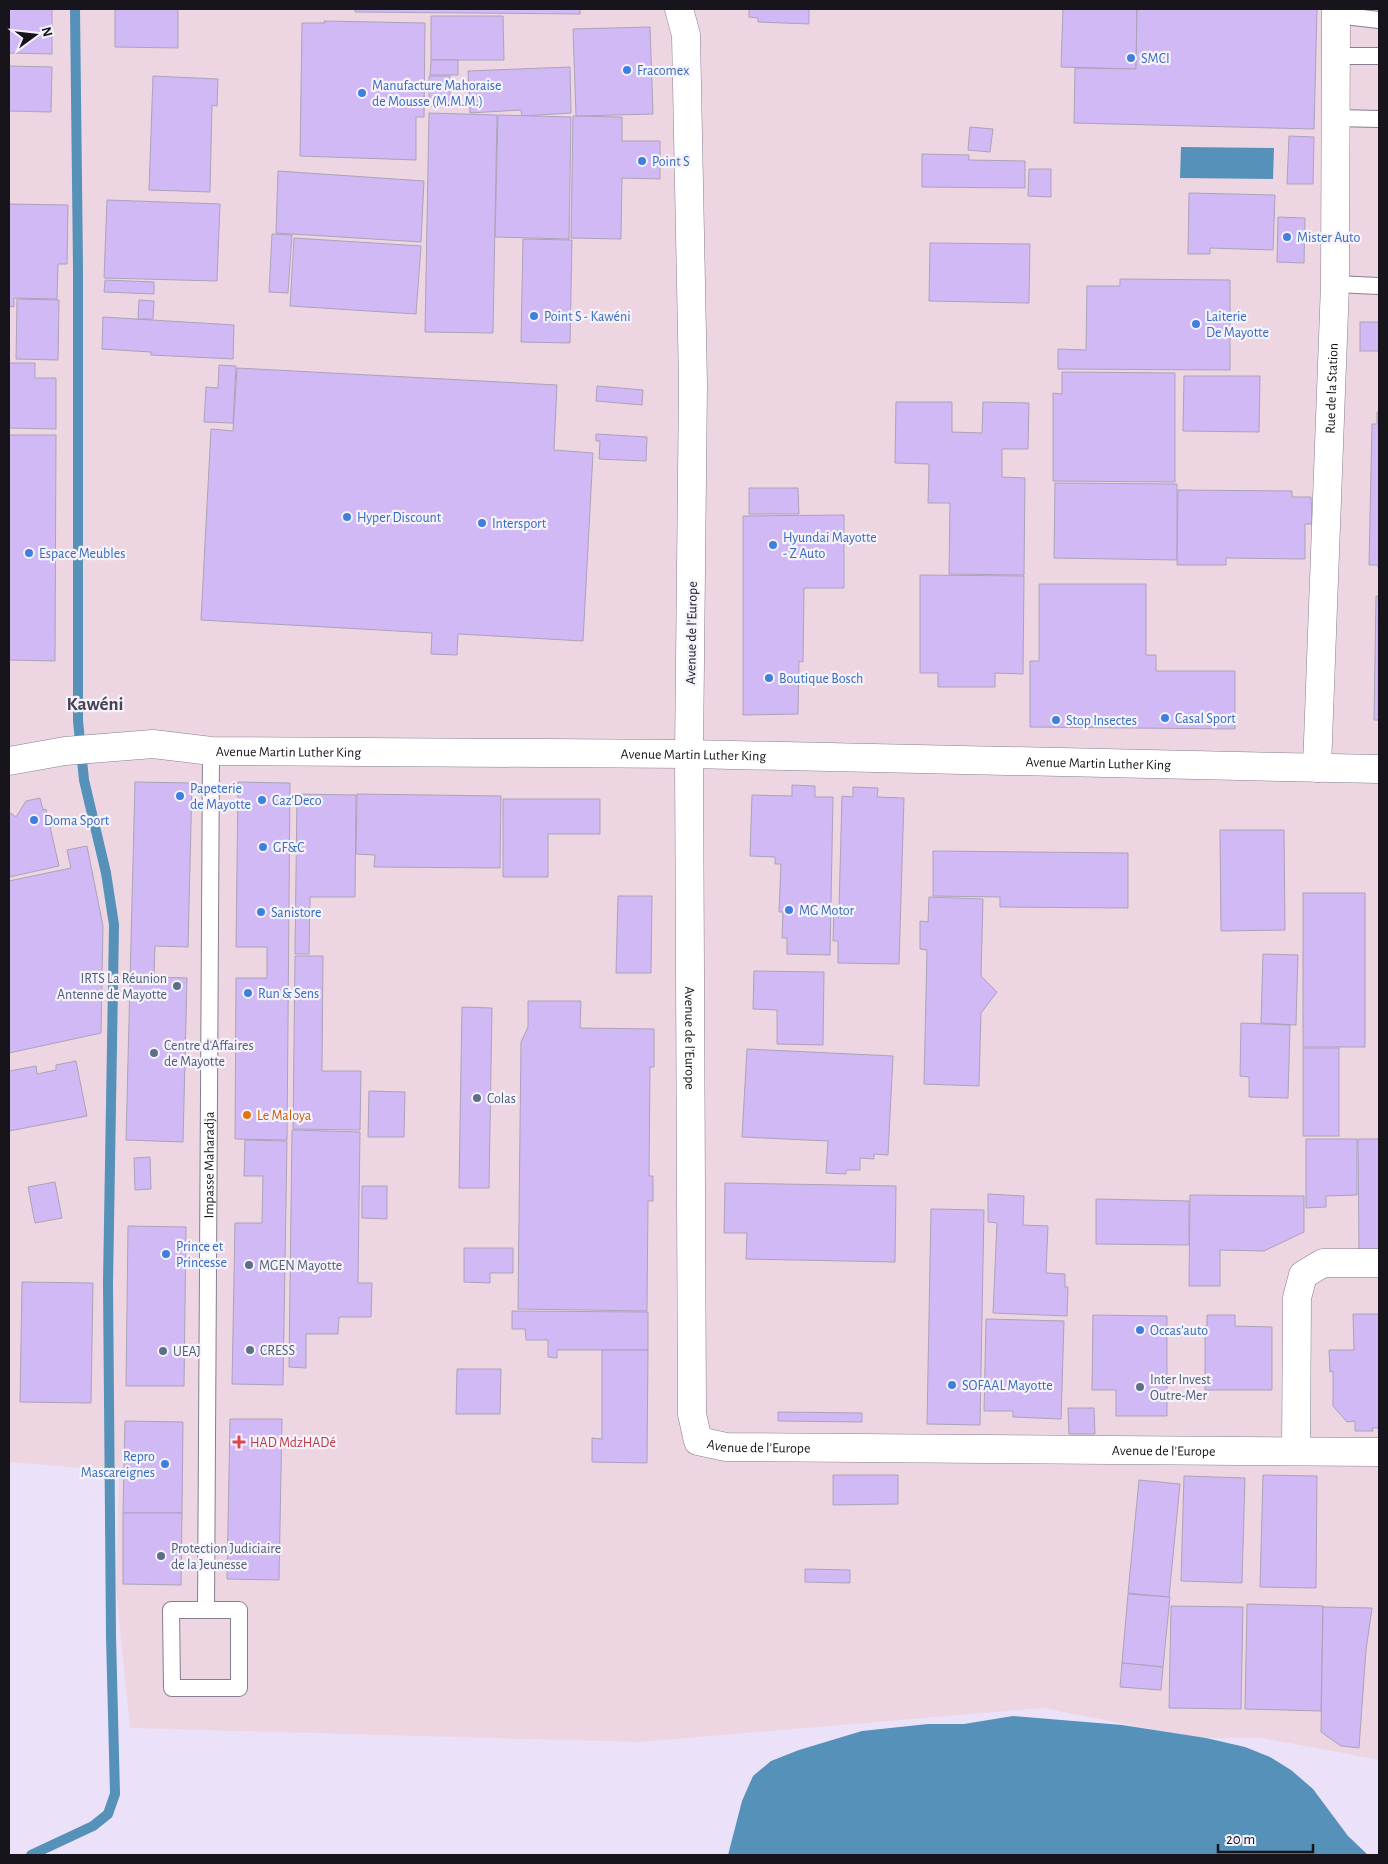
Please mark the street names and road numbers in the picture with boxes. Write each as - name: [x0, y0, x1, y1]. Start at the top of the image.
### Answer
- street label: Rue de la Station: [1323, 343, 1341, 434]
- street label: Avenue de l’Europe: [684, 581, 700, 685]
- street label: Avenue Martin Luther King: [216, 745, 361, 760]
- street label: Avenue Martin Luther King: [621, 748, 766, 764]
- street label: Avenue Martin Luther King: [1025, 755, 1171, 772]
- street label: Avenue de l’Europe: [682, 986, 697, 1090]
- street label: Impasse Maharadja: [202, 1111, 217, 1218]
- street label: Avenue de l’Europe: [706, 1437, 810, 1456]
- street label: Avenue de l’Europe: [1112, 1444, 1215, 1459]

